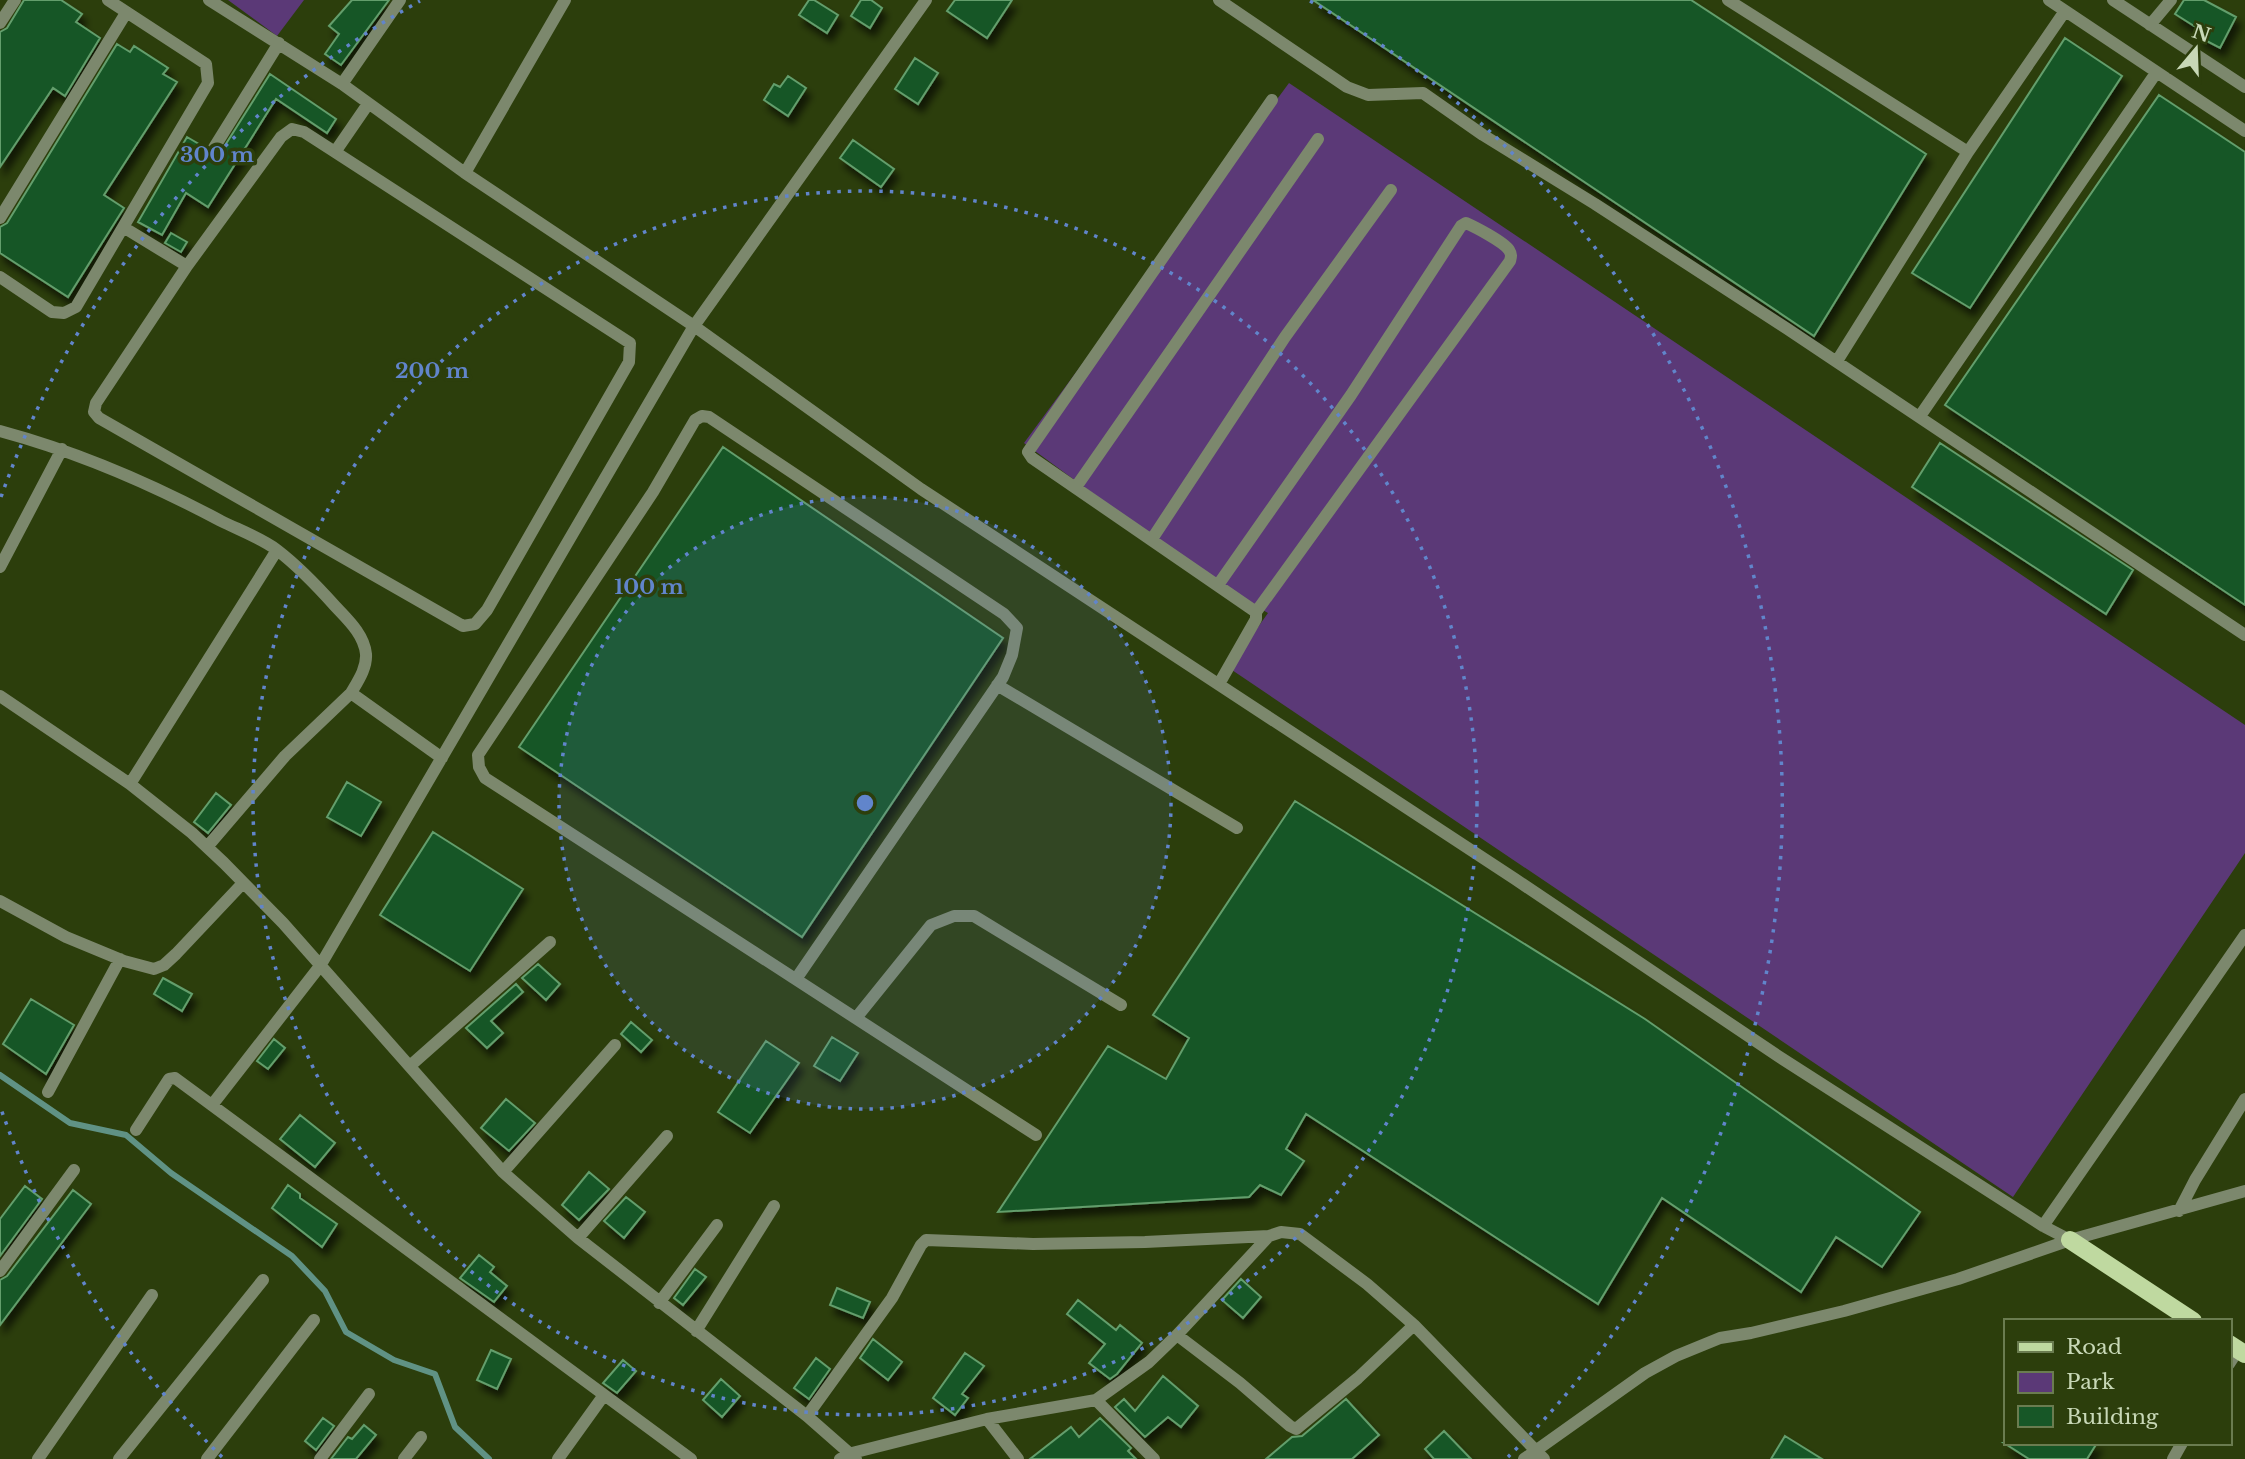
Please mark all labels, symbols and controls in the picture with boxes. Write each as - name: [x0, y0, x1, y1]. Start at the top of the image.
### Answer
- north arrow: [2161, 14, 2231, 84]
- text: N: [2189, 20, 2214, 47]
- text: 300 m: [180, 142, 254, 168]
- text: 200 m: [395, 358, 469, 384]
- text: 100 m: [614, 574, 684, 600]
- centre of rings: [853, 791, 877, 815]
- legend: [2004, 1319, 2231, 1445]
- text: Road: [2066, 1334, 2122, 1360]
- text: Park: [2066, 1369, 2115, 1395]
- text: Building: [2066, 1404, 2159, 1430]

